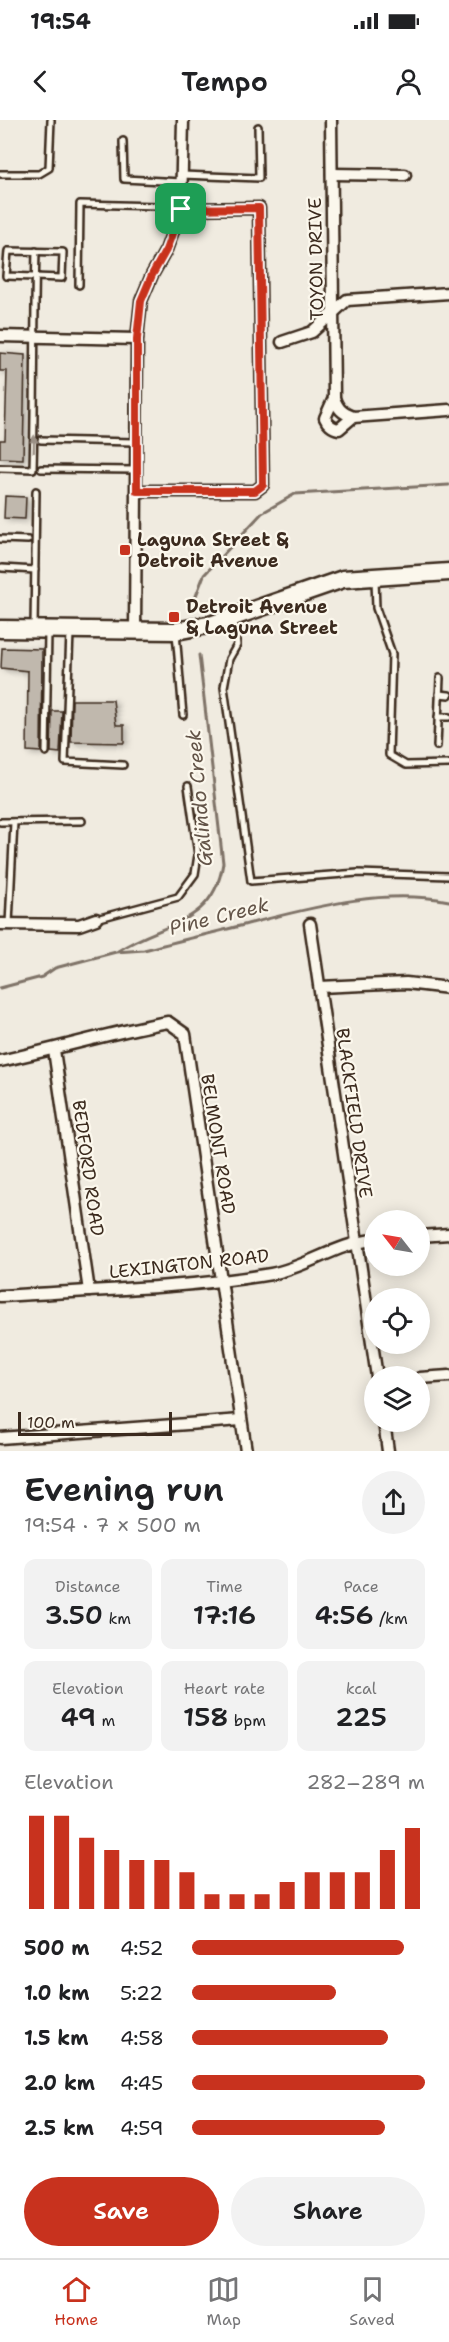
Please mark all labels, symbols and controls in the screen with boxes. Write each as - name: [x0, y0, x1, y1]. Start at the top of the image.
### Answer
- text: 19:54: [30, 7, 91, 36]
- text: Tempo: [181, 63, 268, 100]
- icon: back: [24, 65, 57, 98]
- icon: person: [392, 65, 425, 98]
- pin: [155, 183, 206, 234]
- icon: arrive: [164, 192, 197, 225]
- street label: TOYON DRIVE: [303, 197, 329, 321]
- one-way arrow: [29, 434, 39, 453]
- place label: Laguna Street & Detroit Avenue: [137, 528, 289, 573]
- marker: Laguna Street & Detroit Avenue: [118, 543, 132, 557]
- place label: Detroit Avenue & Laguna Street: [186, 595, 338, 640]
- marker: Detroit Avenue & Laguna Street: [167, 610, 181, 624]
- water label: Galindo Creek: [180, 728, 218, 867]
- water label: Pine Creek: [166, 891, 272, 941]
- street label: BLACKFIELD DRIVE: [330, 1027, 378, 1199]
- street label: BELMONT ROAD: [195, 1072, 241, 1216]
- street label: BEDFORD ROAD: [67, 1098, 109, 1238]
- north arrow: [364, 1210, 430, 1276]
- map controls: [364, 1210, 430, 1432]
- street label: LEXINGTON ROAD: [108, 1244, 270, 1284]
- button: locate: [364, 1288, 430, 1354]
- button: layers: [364, 1366, 430, 1432]
- scale bar: [18, 1409, 172, 1436]
- text: 100 m: [27, 1412, 75, 1433]
- text: Evening run: [24, 1467, 224, 1512]
- button: share: [362, 1471, 425, 1534]
- text: 19:54 · 7 × 500 m: [24, 1512, 201, 1538]
- text: Distance: [55, 1576, 121, 1597]
- text: Time: [206, 1576, 243, 1597]
- text: Pace: [344, 1576, 379, 1597]
- text: 3.50: [45, 1597, 103, 1632]
- text: 17:16: [193, 1597, 256, 1632]
- text: 4:56: [315, 1597, 374, 1632]
- text: km: [103, 1608, 131, 1629]
- text: /km: [374, 1608, 408, 1629]
- text: Elevation: [52, 1678, 124, 1699]
- text: Heart rate: [184, 1678, 265, 1699]
- text: kcal: [346, 1678, 377, 1699]
- text: 49: [60, 1699, 96, 1734]
- text: 158: [183, 1699, 228, 1734]
- text: 225: [335, 1699, 387, 1734]
- text: m: [96, 1710, 115, 1731]
- text: bpm: [228, 1710, 266, 1731]
- text: Elevation: [24, 1769, 114, 1795]
- text: 282–289 m: [306, 1769, 425, 1795]
- text: 500 m: [24, 1935, 90, 1961]
- text: 4:52: [120, 1935, 163, 1961]
- text: 1.0 km: [24, 1980, 89, 2006]
- text: 5:22: [120, 1980, 163, 2006]
- text: 1.5 km: [24, 2025, 88, 2051]
- text: 4:58: [120, 2025, 164, 2051]
- text: 2.0 km: [24, 2070, 95, 2096]
- text: 4:45: [120, 2070, 163, 2096]
- text: 2.5 km: [24, 2115, 94, 2141]
- text: 4:59: [120, 2115, 164, 2141]
- button: Save: [24, 2177, 219, 2246]
- button: Share: [231, 2177, 425, 2246]
- tab: Home: [54, 2273, 98, 2330]
- tab: Map: [207, 2273, 241, 2330]
- tab: Saved: [349, 2273, 395, 2330]

